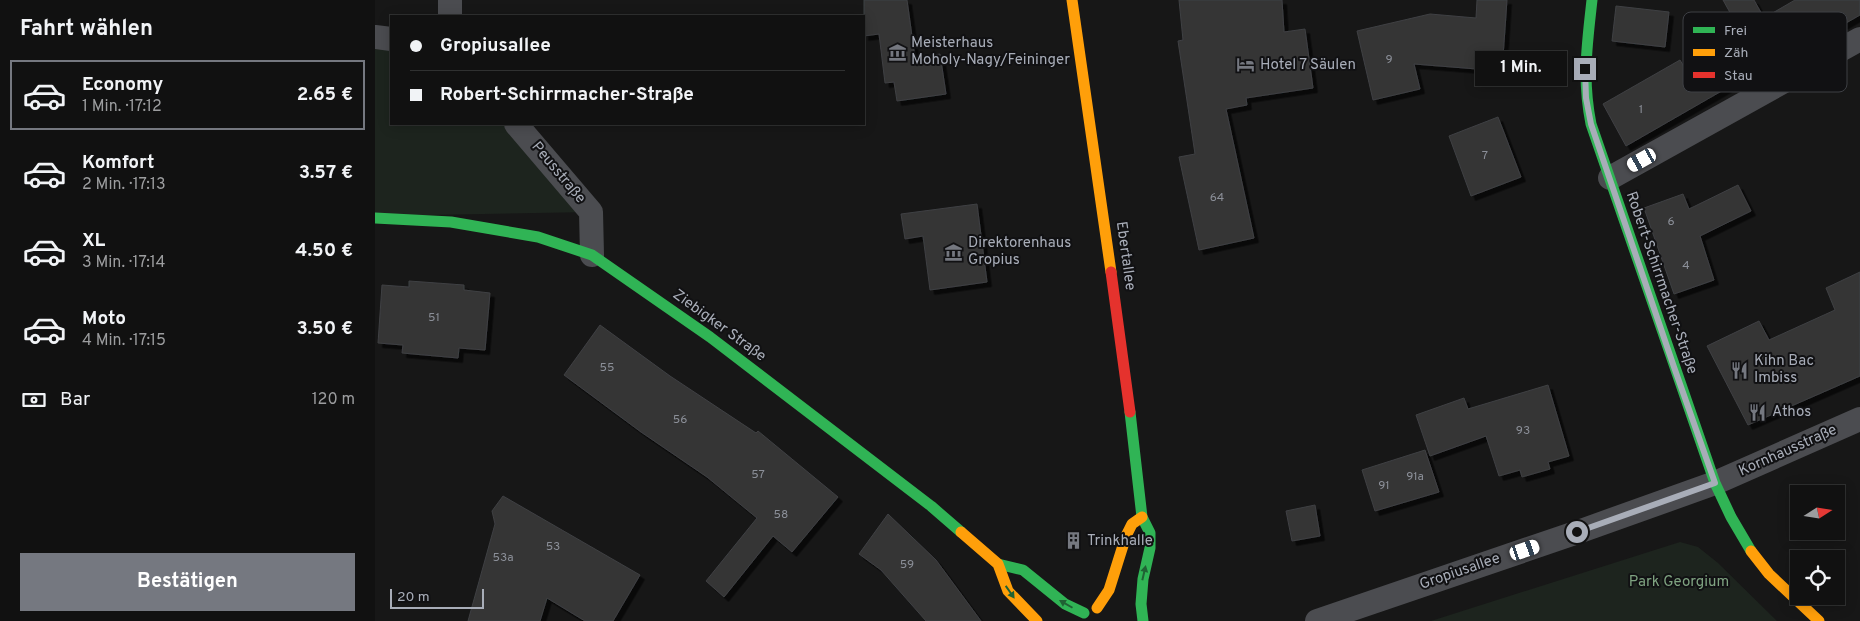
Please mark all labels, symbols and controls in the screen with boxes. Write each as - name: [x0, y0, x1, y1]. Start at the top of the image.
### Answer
- legend: [1683, 12, 1847, 92]
- text: Fahrt wählen: [20, 16, 153, 43]
- text: Frei: [1724, 23, 1747, 40]
- text: Gropiusallee: [440, 34, 551, 58]
- place label: Meisterhaus Moholy-Nagy/Feininger: [911, 34, 1070, 70]
- museum icon: Meisterhaus Moholy-Nagy/Feininger: [887, 42, 907, 62]
- text: Zäh: [1724, 45, 1748, 62]
- house number: 9: [1385, 52, 1393, 68]
- callout: 1 Min.: [1475, 52, 1567, 86]
- hotel icon: Hotel 7 Säulen: [1236, 55, 1256, 75]
- place label: Hotel 7 Säulen: [1260, 56, 1356, 75]
- text: 1 Min.: [1500, 58, 1542, 78]
- route end: [1574, 58, 1596, 80]
- text: Stau: [1724, 68, 1753, 85]
- icon: car: [22, 73, 67, 118]
- text: Economy: [82, 73, 163, 97]
- text: 2.65 €: [297, 83, 353, 107]
- text: Robert-Schirrmacher-Straße: [440, 83, 694, 107]
- text: 1 Min. · 17:12: [82, 97, 162, 117]
- house number: 1: [1639, 102, 1643, 118]
- street label: Peusstraße: [527, 138, 589, 208]
- car: [1625, 146, 1658, 174]
- house number: 7: [1482, 148, 1488, 164]
- icon: car: [22, 151, 67, 196]
- text: Komfort: [82, 151, 154, 175]
- text: 3.57 €: [299, 161, 353, 185]
- text: 2 Min. · 17:13: [82, 175, 166, 195]
- street label: Robert-Schirrmacher-Straße: [1621, 189, 1701, 377]
- house number: 64: [1210, 190, 1224, 206]
- house number: 6: [1667, 214, 1675, 230]
- street label: Ebertallee: [1111, 220, 1139, 292]
- icon: car: [22, 229, 67, 274]
- text: XL: [82, 229, 105, 253]
- place label: Direktorenhaus Gropius: [968, 234, 1071, 270]
- text: 4.50 €: [295, 239, 353, 263]
- museum icon: Direktorenhaus Gropius: [944, 242, 964, 262]
- text: 3 Min. · 17:14: [82, 253, 165, 273]
- house number: 4: [1682, 258, 1690, 274]
- street label: Ziebigker Straße: [668, 286, 770, 366]
- icon: car: [22, 307, 67, 352]
- text: Moto: [82, 307, 126, 331]
- house number: 51: [428, 310, 440, 326]
- text: 3.50 €: [297, 317, 353, 341]
- text: 4 Min. · 17:15: [82, 331, 166, 351]
- place label: Kihn Bac Imbiss: [1754, 352, 1814, 388]
- house number: 55: [600, 360, 614, 376]
- restaurant icon: Kihn Bac Imbiss: [1730, 360, 1750, 380]
- icon: cash: [20, 386, 48, 414]
- text: Bar: [60, 388, 90, 412]
- text: 120 m: [312, 390, 355, 410]
- restaurant icon: Athos: [1748, 402, 1768, 422]
- place label: Athos: [1772, 403, 1811, 422]
- house number: 56: [673, 412, 687, 428]
- street label: Kornhausstraße: [1736, 421, 1840, 481]
- house number: 93: [1516, 423, 1530, 439]
- house number: 57: [751, 467, 765, 483]
- house number: 91a: [1406, 469, 1424, 485]
- house number: 91: [1378, 478, 1390, 494]
- north arrow: [1790, 485, 1845, 540]
- map controls: [1790, 485, 1845, 605]
- house number: 58: [774, 507, 788, 523]
- route start: [1566, 521, 1588, 543]
- building icon: Trinkhalle: [1063, 531, 1083, 551]
- place label: Trinkhalle: [1087, 532, 1153, 551]
- car: [1508, 538, 1541, 562]
- house number: 53: [546, 539, 560, 555]
- street label: Gropiusallee: [1417, 549, 1503, 595]
- house number: 53a: [492, 550, 514, 566]
- button: locate: [1790, 550, 1845, 605]
- button: Bestätigen: [20, 553, 355, 611]
- house number: 59: [900, 557, 914, 573]
- one-way arrow: [1141, 564, 1149, 580]
- park label: Park Georgium: [1629, 573, 1729, 592]
- one-way arrow: [1005, 585, 1015, 599]
- scale bar: [390, 586, 484, 609]
- text: 20 m: [397, 589, 430, 606]
- one-way arrow: [1060, 599, 1073, 608]

